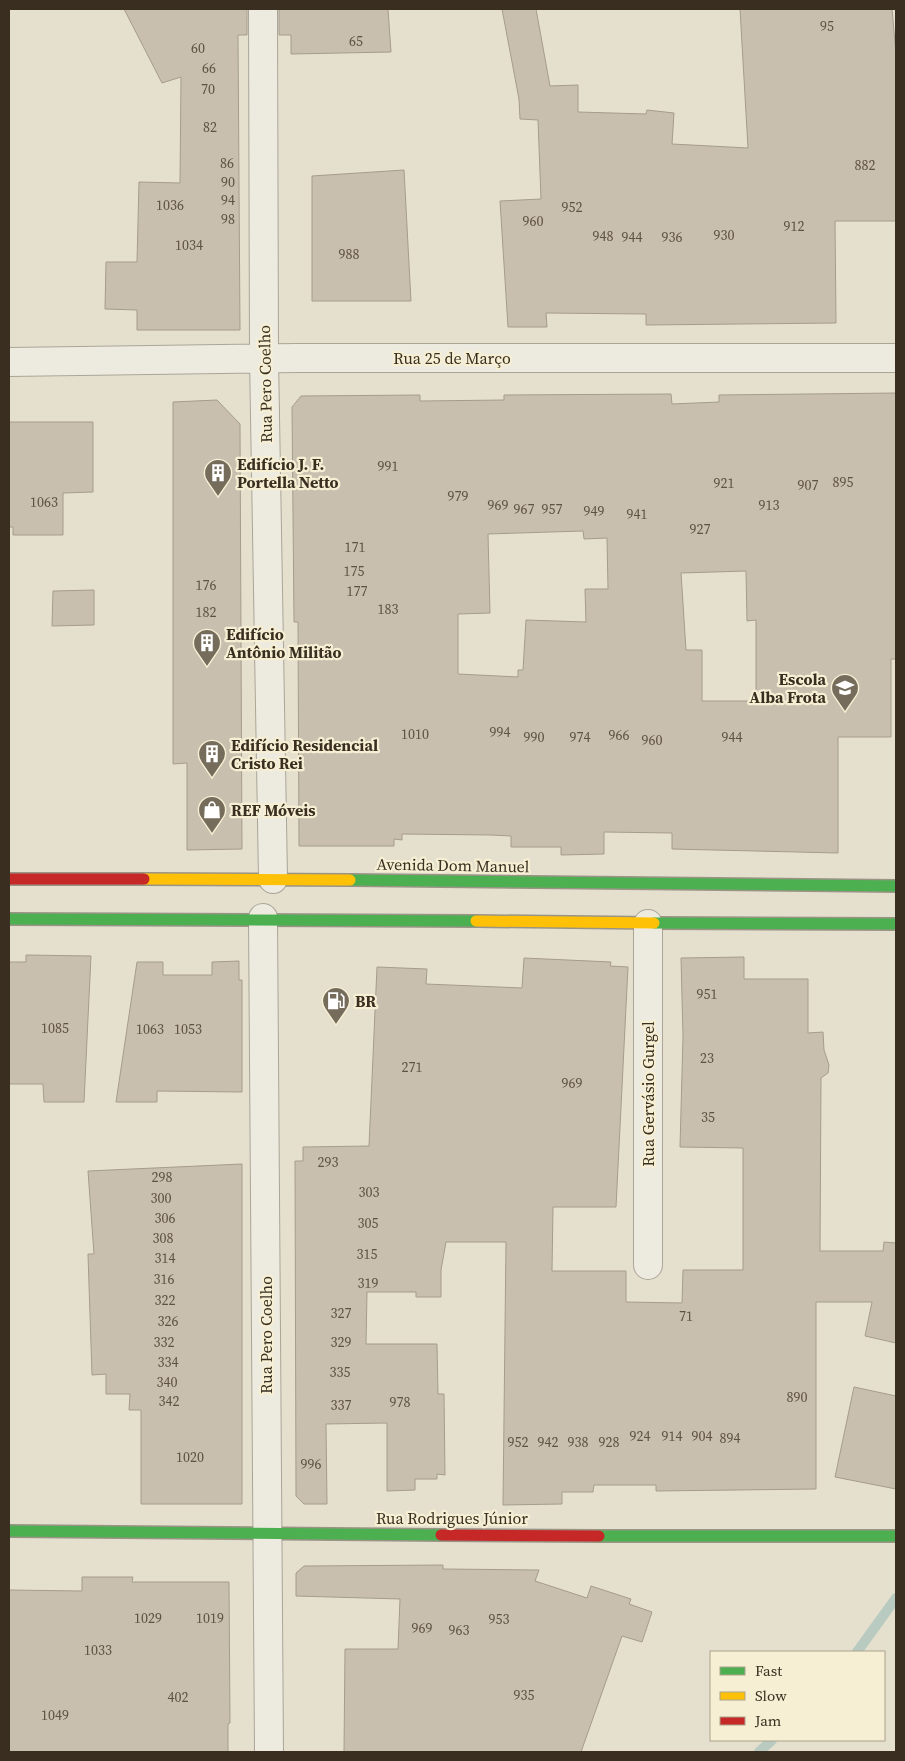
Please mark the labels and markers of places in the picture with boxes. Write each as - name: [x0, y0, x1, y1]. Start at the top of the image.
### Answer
- place label: Edifício J. F. Portella Netto: [237, 453, 339, 493]
- building icon: Edifício J. F. Portella Netto: [203, 458, 233, 497]
- place label: Edifício Antônio Militão: [226, 623, 342, 663]
- building icon: Edifício Antônio Militão: [192, 628, 222, 667]
- place label: Escola Alba Frota: [749, 668, 826, 708]
- school or university icon: Escola Alba Frota: [830, 673, 860, 712]
- place label: Edifício Residencial Cristo Rei: [231, 734, 378, 774]
- building icon: Edifício Residencial Cristo Rei: [197, 739, 227, 778]
- shop icon: REF Móveis: [197, 795, 227, 834]
- place label: REF Móveis: [231, 799, 316, 821]
- fuel station icon: BR: [321, 986, 351, 1025]
- place label: BR: [355, 990, 376, 1012]

